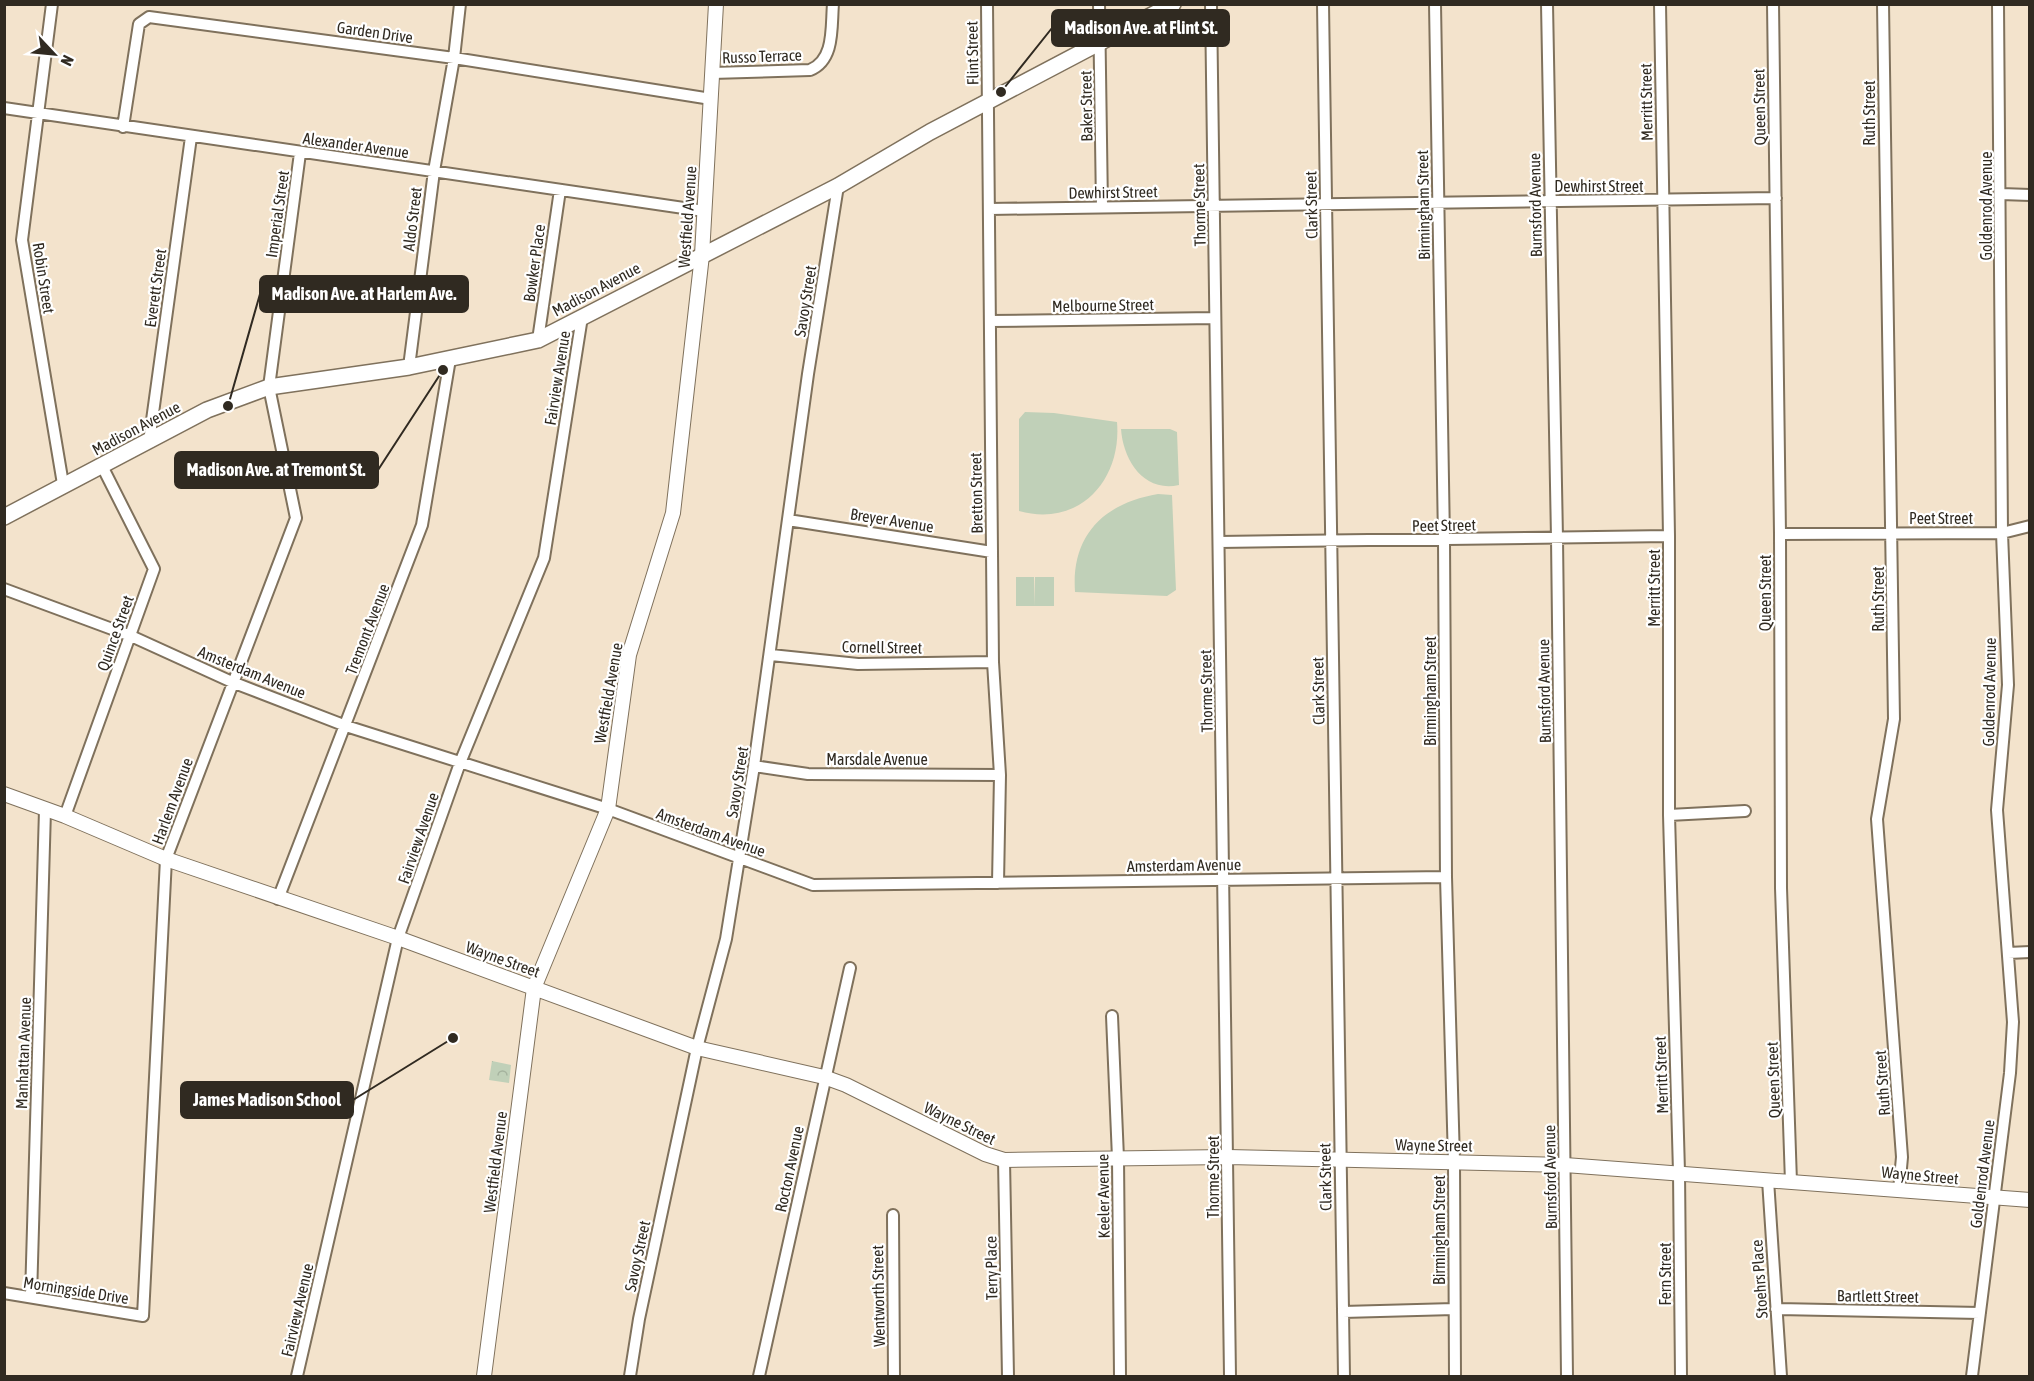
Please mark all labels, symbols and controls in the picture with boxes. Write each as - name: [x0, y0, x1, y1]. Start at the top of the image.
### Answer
- callout: Madison Ave. at Flint St.: [1052, 10, 1229, 46]
- text: Madison Ave. at Flint St.: [1064, 17, 1218, 38]
- street label: Garden Drive: [336, 18, 414, 46]
- street label: Flint Street: [962, 20, 982, 85]
- north arrow: [24, 24, 84, 84]
- street label: Russo Terrace: [722, 46, 802, 66]
- text: N: [57, 52, 78, 69]
- street label: Merritt Street: [1636, 63, 1656, 141]
- street label: Queen Street: [1749, 68, 1769, 145]
- street label: Baker Street: [1076, 70, 1096, 142]
- street label: Ruth Street: [1860, 80, 1878, 146]
- street label: Alexander Avenue: [302, 129, 410, 161]
- street label: Birmingham Street: [1413, 150, 1434, 260]
- street label: Goldenrod Avenue: [1977, 152, 1995, 261]
- street label: Burnsford Avenue: [1525, 153, 1545, 257]
- street label: Thorme Street: [1189, 163, 1209, 247]
- street label: Westfield Avenue: [674, 165, 700, 269]
- street label: Imperial Street: [262, 169, 293, 259]
- street label: Clark Street: [1301, 170, 1321, 239]
- street label: Dewhirst Street: [1554, 177, 1644, 195]
- street label: Dewhirst Street: [1068, 182, 1158, 202]
- street label: Aldo Street: [399, 186, 425, 252]
- street label: Bowker Place: [520, 223, 548, 303]
- street label: Robin Street: [29, 241, 59, 315]
- street label: Everett Street: [141, 247, 169, 328]
- street label: Madison Avenue: [549, 258, 643, 320]
- street label: Savoy Street: [790, 264, 821, 338]
- callout: Madison Ave. at Harlem Ave.: [260, 276, 468, 312]
- text: Madison Ave. at Harlem Ave.: [272, 283, 456, 304]
- street label: Melbourne Street: [1052, 295, 1155, 315]
- street label: Fairview Avenue: [541, 329, 573, 427]
- street label: Madison Avenue: [89, 397, 183, 459]
- callout: Madison Ave. at Tremont St.: [175, 452, 378, 488]
- street label: Bretton Street: [966, 452, 986, 534]
- text: Madison Ave. at Tremont St.: [186, 459, 366, 480]
- street label: Breyer Avenue: [849, 505, 935, 536]
- street label: Peet Street: [1909, 509, 1973, 527]
- street label: Peet Street: [1412, 515, 1477, 535]
- street label: Merritt Street: [1645, 549, 1663, 627]
- street label: Queen Street: [1756, 554, 1774, 631]
- street label: Ruth Street: [1869, 566, 1887, 632]
- street label: Tremont Avenue: [341, 581, 393, 677]
- street label: Quince Street: [93, 592, 137, 673]
- street label: Birmingham Street: [1421, 636, 1440, 746]
- street label: Cornell Street: [842, 637, 923, 657]
- street label: Goldenrod Avenue: [1979, 637, 1999, 747]
- street label: Burnsford Avenue: [1534, 639, 1554, 743]
- street label: Westfield Avenue: [590, 641, 626, 745]
- street label: Amsterdam Avenue: [196, 642, 308, 702]
- street label: Thorme Street: [1196, 649, 1216, 733]
- street label: Clark Street: [1308, 656, 1328, 725]
- street label: Savoy Street: [722, 745, 753, 819]
- street label: Marsdale Avenue: [826, 750, 928, 768]
- street label: Harlem Avenue: [148, 755, 196, 847]
- street label: Fairview Avenue: [394, 790, 442, 886]
- street label: Amsterdam Avenue: [654, 804, 768, 860]
- street label: Amsterdam Avenue: [1127, 855, 1241, 875]
- street label: Wayne Street: [463, 937, 543, 982]
- street label: Manhattan Avenue: [12, 997, 34, 1109]
- street label: Merritt Street: [1651, 1036, 1671, 1114]
- street label: Queen Street: [1763, 1041, 1783, 1119]
- street label: Ruth Street: [1871, 1049, 1893, 1116]
- callout: James Madison School: [181, 1082, 353, 1118]
- text: James Madison School: [192, 1089, 341, 1110]
- street label: Wayne Street: [921, 1098, 999, 1149]
- street label: Westfield Avenue: [480, 1110, 510, 1214]
- street label: Goldenrod Avenue: [1966, 1119, 1998, 1229]
- street label: Rocton Avenue: [771, 1124, 807, 1214]
- street label: Burnsford Avenue: [1540, 1125, 1560, 1229]
- street label: Thorme Street: [1204, 1135, 1222, 1218]
- street label: Wayne Street: [1395, 1135, 1473, 1156]
- street label: Clark Street: [1315, 1142, 1335, 1211]
- street label: Keeler Avenue: [1093, 1154, 1113, 1238]
- street label: Wayne Street: [1881, 1163, 1960, 1188]
- street label: Birmingham Street: [1430, 1175, 1449, 1285]
- street label: Savoy Street: [621, 1219, 654, 1293]
- street label: Terry Place: [981, 1236, 1002, 1300]
- street label: Stoehrs Place: [1747, 1239, 1771, 1319]
- street label: Fern Street: [1656, 1242, 1674, 1306]
- street label: Wentworth Street: [868, 1245, 888, 1347]
- street label: Fairview Avenue: [278, 1262, 316, 1358]
- street label: Morningside Drive: [22, 1273, 130, 1308]
- street label: Bartlett Street: [1837, 1286, 1920, 1306]

